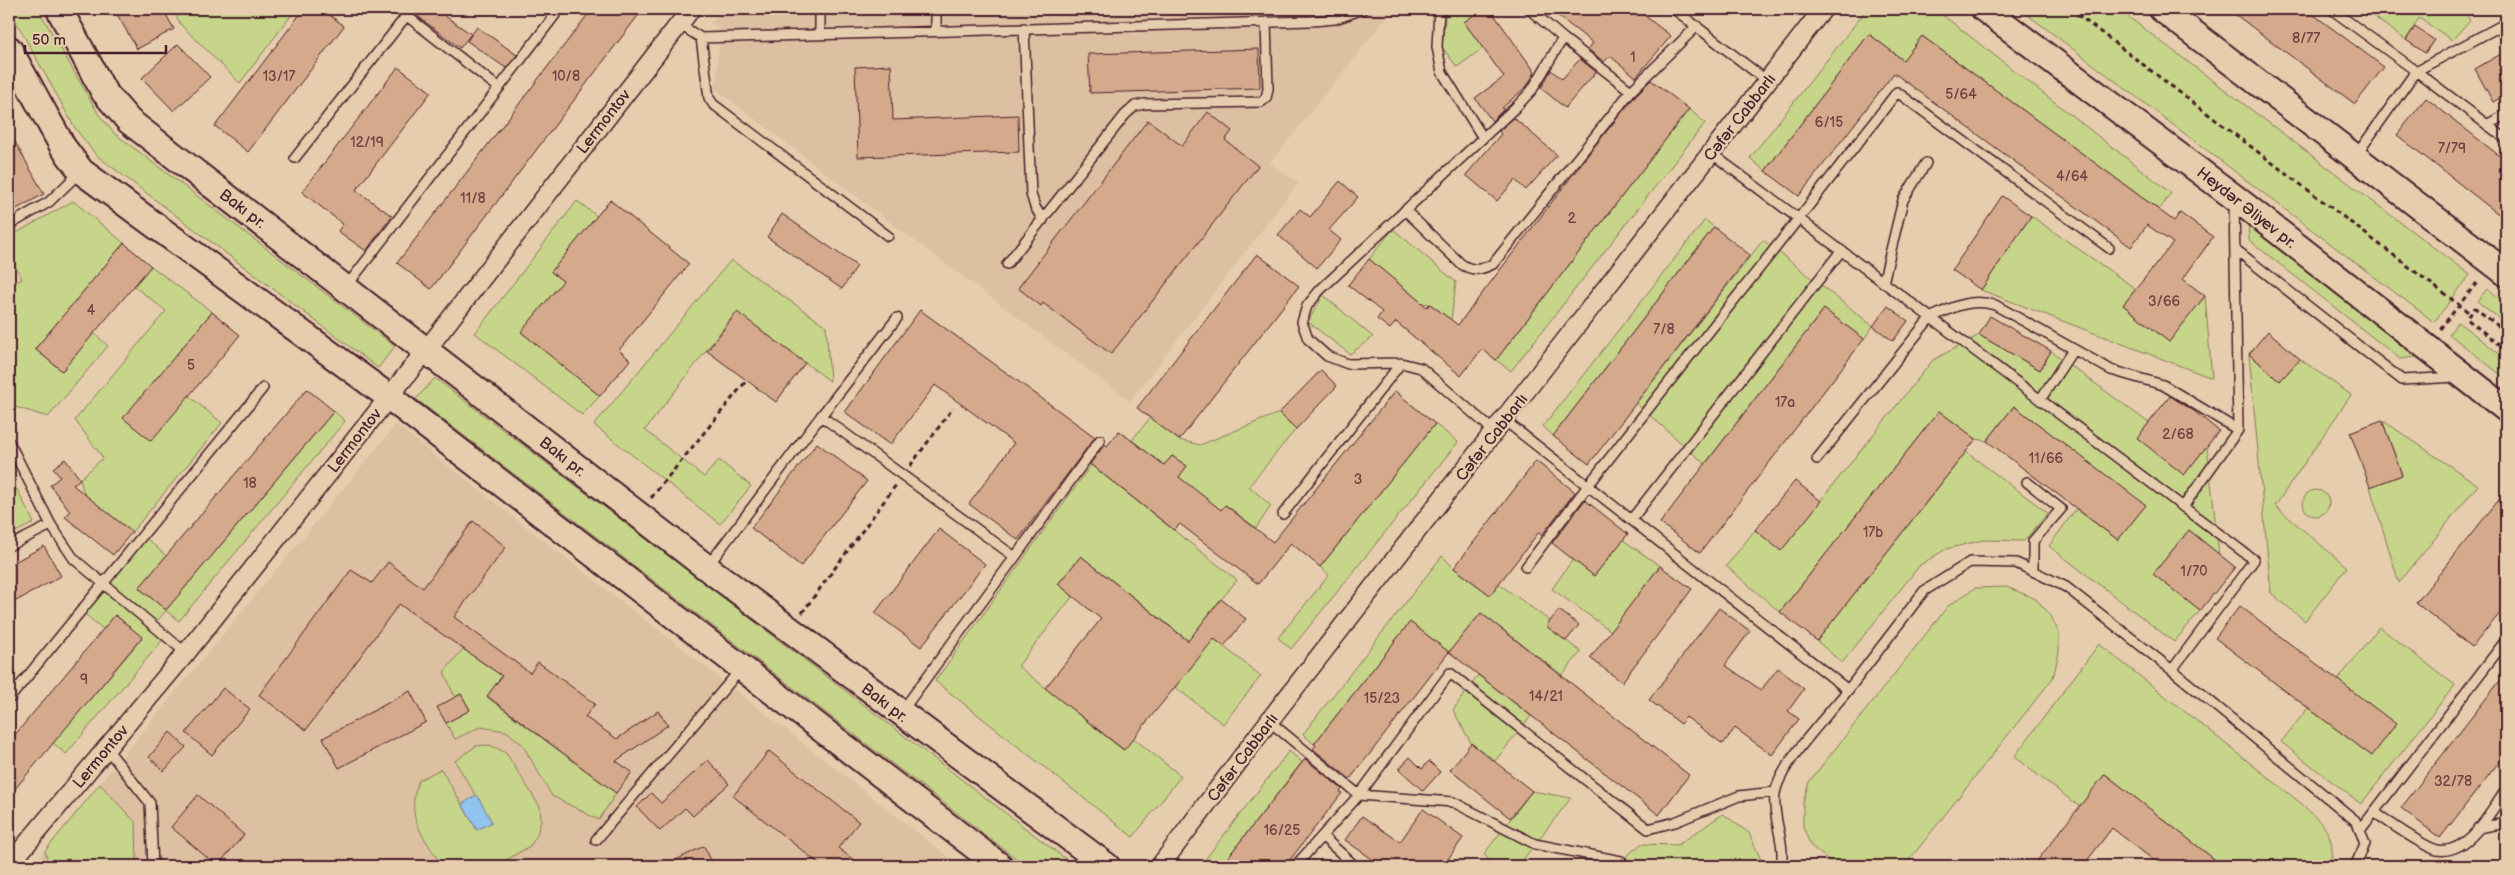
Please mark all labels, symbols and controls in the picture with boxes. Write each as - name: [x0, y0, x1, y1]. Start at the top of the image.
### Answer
- scale bar: [25, 22, 166, 54]
- house number: 8/77: [2292, 30, 2320, 47]
- text: 50 m: [32, 31, 66, 50]
- house number: 1: [1630, 49, 1636, 66]
- house number: 13/17: [263, 68, 295, 85]
- house number: 10/8: [552, 68, 580, 85]
- street label: Cəfər Cabbarlı: [1700, 70, 1780, 165]
- street label: Lermontov: [573, 86, 635, 158]
- house number: 5/64: [1945, 86, 1977, 103]
- house number: 6/15: [1815, 114, 1843, 131]
- house number: 12/19: [350, 134, 384, 151]
- house number: 7/79: [2438, 140, 2466, 157]
- street label: Heydər Əliyev pr.: [2193, 164, 2299, 253]
- house number: 4/64: [2056, 168, 2088, 185]
- street label: Bakı pr.: [215, 186, 269, 233]
- house number: 11/8: [460, 190, 486, 207]
- house number: 2: [1568, 210, 1577, 227]
- house number: 3/66: [2148, 293, 2180, 310]
- house number: 4: [87, 302, 96, 319]
- house number: 7/8: [1653, 321, 1675, 338]
- house number: 5: [187, 357, 195, 374]
- street label: Cəfər Cabbarlı: [1452, 390, 1532, 485]
- house number: 17a: [1775, 394, 1795, 411]
- street label: Lermontov: [324, 405, 386, 477]
- house number: 2/68: [2162, 426, 2194, 443]
- street label: Bakı pr.: [535, 433, 589, 481]
- house number: 11/66: [2029, 450, 2064, 467]
- house number: 3: [1354, 471, 1362, 488]
- house number: 18: [243, 475, 257, 492]
- house number: 17b: [1863, 524, 1883, 541]
- house number: 1/70: [2181, 563, 2207, 580]
- house number: 9: [80, 671, 88, 688]
- street label: Bakı pr.: [857, 680, 911, 727]
- house number: 14/21: [1529, 688, 1563, 705]
- house number: 15/23: [1364, 690, 1400, 707]
- street label: Cəfər Cabbarlı: [1204, 710, 1283, 806]
- street label: Lermontov: [69, 721, 133, 792]
- house number: 32/78: [2434, 773, 2472, 790]
- house number: 16/25: [1264, 822, 1300, 839]

